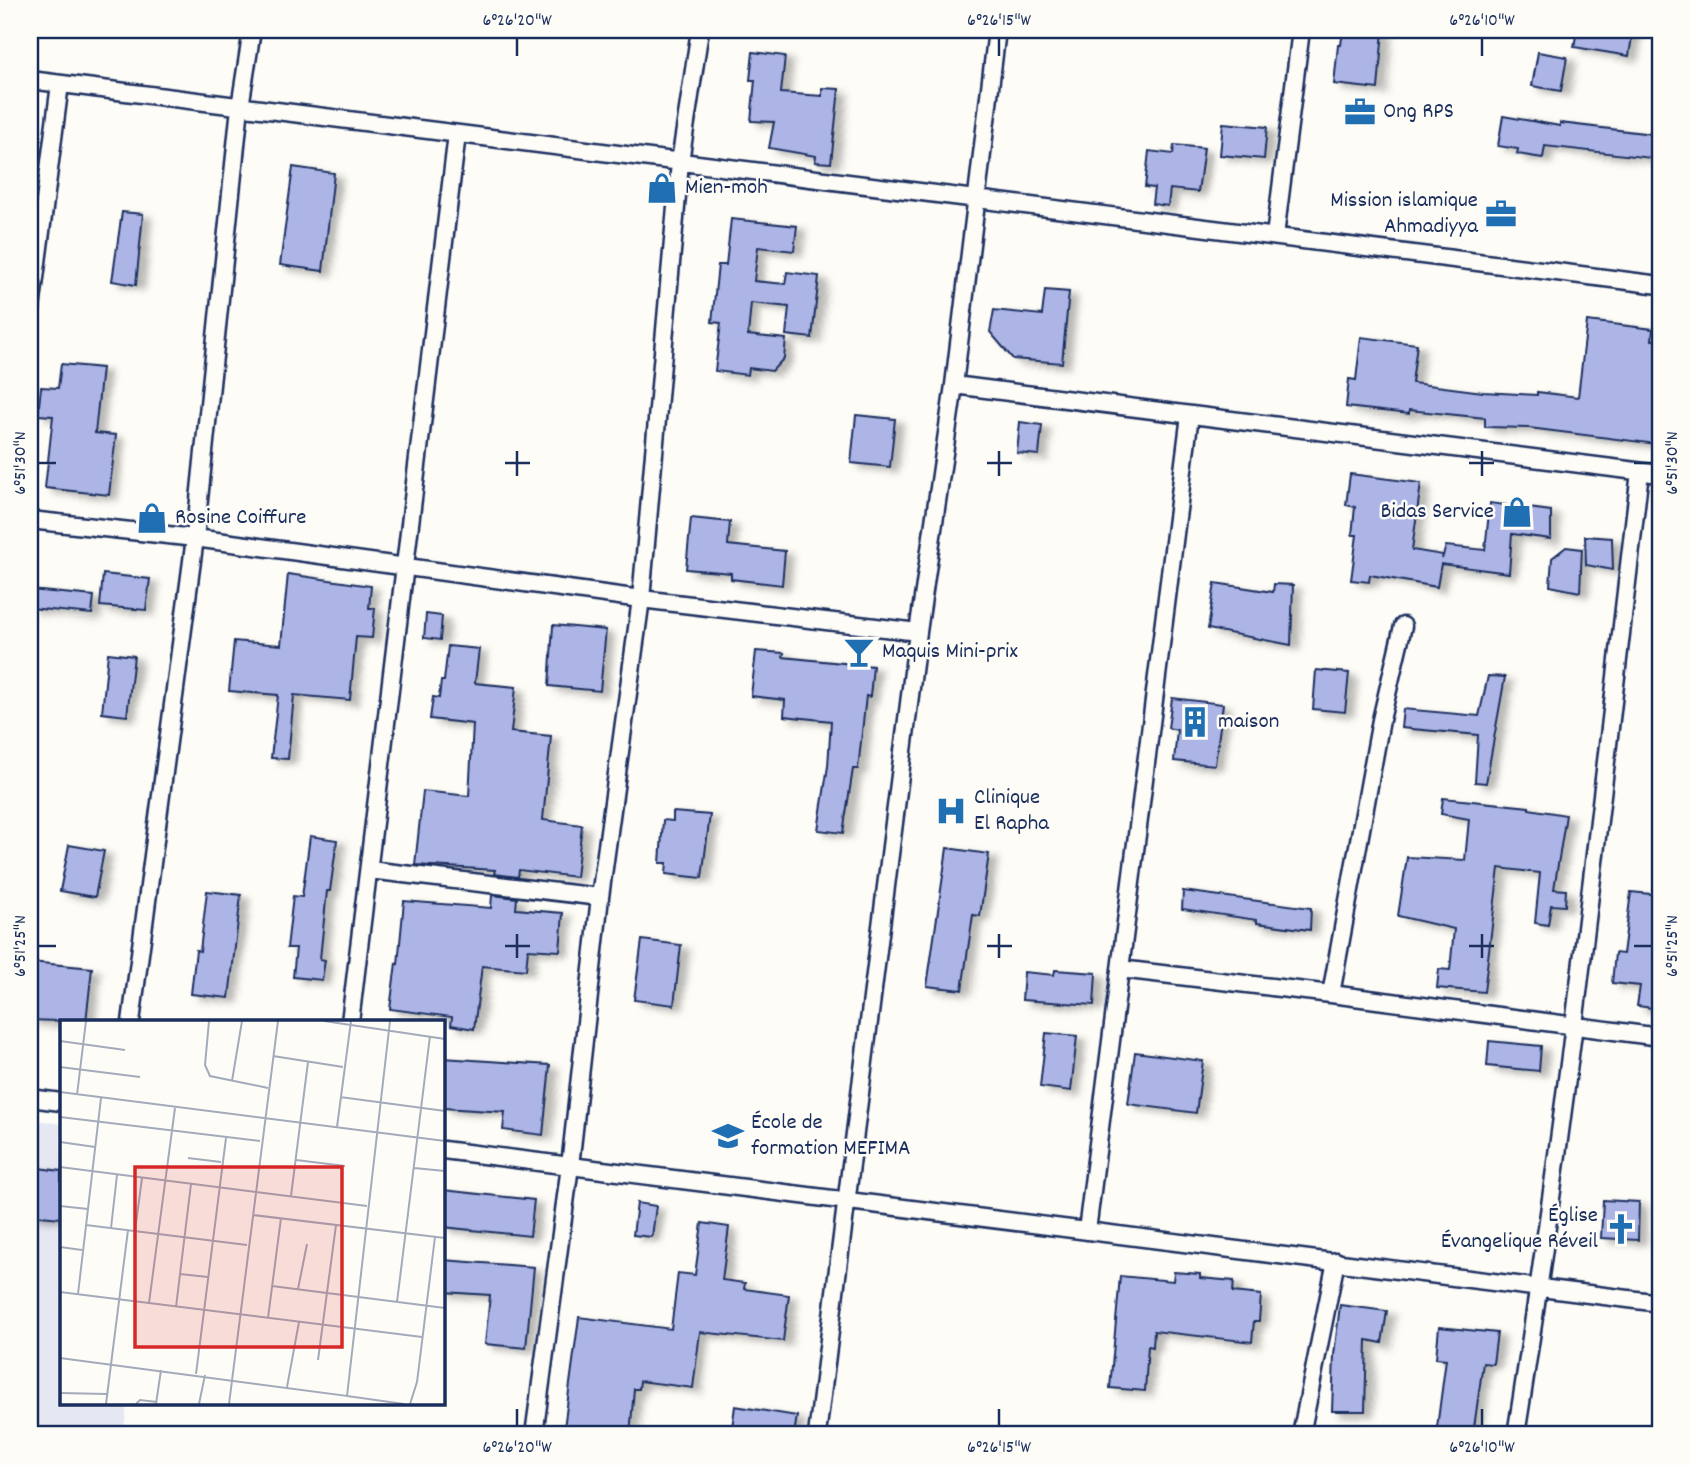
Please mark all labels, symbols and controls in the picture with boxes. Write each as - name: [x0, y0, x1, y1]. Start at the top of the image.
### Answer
- text: 6°26'20"W: [482, 9, 552, 34]
- text: 6°26'15"W: [967, 9, 1032, 34]
- text: 6°26'10"W: [1449, 9, 1515, 34]
- office icon: Ong RPS: [1343, 95, 1377, 129]
- place label: Ong RPS: [1383, 96, 1454, 129]
- shop icon: Mien-moh: [645, 171, 679, 205]
- place label: Mien-moh: [685, 172, 768, 205]
- place label: Mission islamique Ahmadiyya: [1330, 185, 1479, 244]
- office icon: Mission islamique Ahmadiyya: [1484, 197, 1518, 231]
- text: 6°51'30"N: [9, 431, 34, 495]
- text: 6°51'30"N: [1661, 431, 1686, 495]
- shop icon: Bidas Service: [1500, 495, 1534, 529]
- place label: Bidas Service: [1380, 496, 1494, 529]
- shop icon: Rosine Coiffure: [135, 501, 169, 535]
- place label: Rosine Coiffure: [175, 502, 306, 535]
- bar icon: Maquis Mini-prix: [842, 635, 876, 669]
- place label: Maquis Mini-prix: [882, 636, 1018, 669]
- building icon: maison: [1178, 705, 1212, 739]
- place label: maison: [1218, 706, 1279, 739]
- place label: Clinique El Rapha: [974, 782, 1050, 841]
- hospital icon: Clinique El Rapha: [934, 794, 968, 828]
- text: 6°51'25"N: [9, 915, 34, 977]
- text: 6°51'25"N: [1661, 915, 1686, 977]
- inset map: [60, 1020, 444, 1406]
- place label: École de formation MEFIMA: [751, 1107, 911, 1166]
- school or university icon: École de formation MEFIMA: [711, 1119, 745, 1153]
- place label: Église Évangelique Réveil: [1441, 1200, 1599, 1259]
- church icon: Église Évangelique Réveil: [1604, 1212, 1638, 1246]
- text: 6°26'20"W: [482, 1436, 552, 1461]
- text: 6°26'15"W: [967, 1436, 1032, 1461]
- text: 6°26'10"W: [1449, 1436, 1515, 1461]

